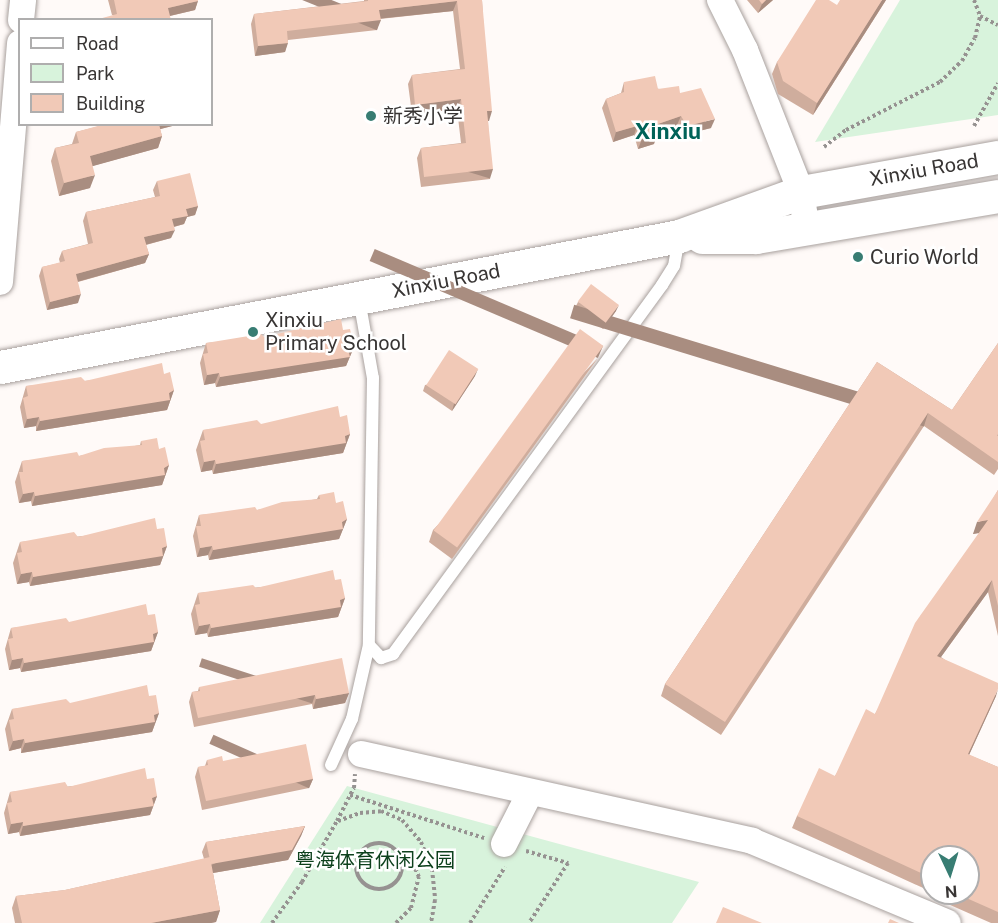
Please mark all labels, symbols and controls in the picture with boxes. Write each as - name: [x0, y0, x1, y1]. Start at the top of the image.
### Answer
- legend: [18, 18, 213, 126]
- text: Road: [76, 33, 119, 54]
- text: Park: [76, 63, 114, 84]
- text: Building: [76, 93, 145, 114]
- place label: 新秀小学: [383, 104, 463, 128]
- marker: 新秀小学: [364, 109, 378, 123]
- district label: Xinxiu: [635, 119, 701, 145]
- street label: Xinxiu Road: [868, 149, 980, 191]
- place label: Curio World: [870, 245, 979, 269]
- marker: Curio World: [851, 250, 865, 264]
- street label: Xinxiu Road: [390, 259, 502, 303]
- place label: Xinxiu Primary School: [265, 308, 407, 355]
- marker: Xinxiu Primary School: [246, 325, 260, 339]
- north arrow: [920, 845, 980, 905]
- park label: 粤海体育休闲公园: [295, 848, 455, 872]
- text: N: [944, 882, 958, 901]

